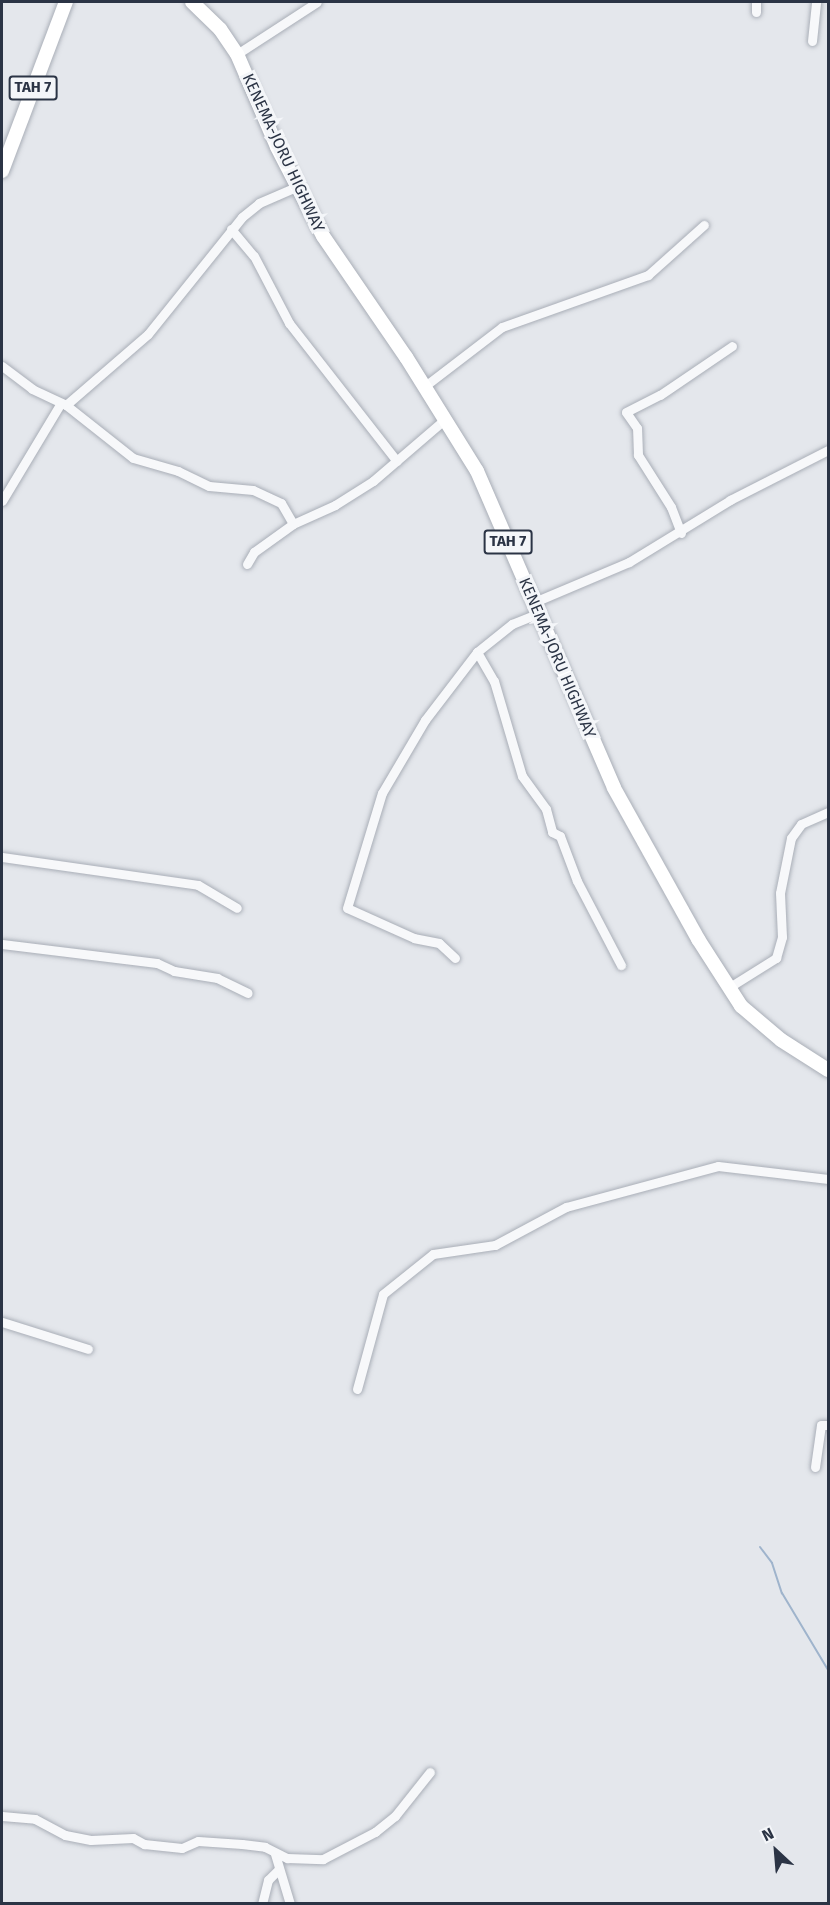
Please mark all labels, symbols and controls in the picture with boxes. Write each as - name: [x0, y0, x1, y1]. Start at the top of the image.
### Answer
- street label: KENEMA-JORU HIGHWAY: [238, 71, 328, 235]
- road number: TAH 7: [8, 76, 58, 100]
- road number: TAH 7: [482, 530, 534, 554]
- street label: KENEMA-JORU HIGHWAY: [514, 575, 600, 741]
- north arrow: [746, 1821, 806, 1881]
- text: N: [759, 1824, 777, 1845]

